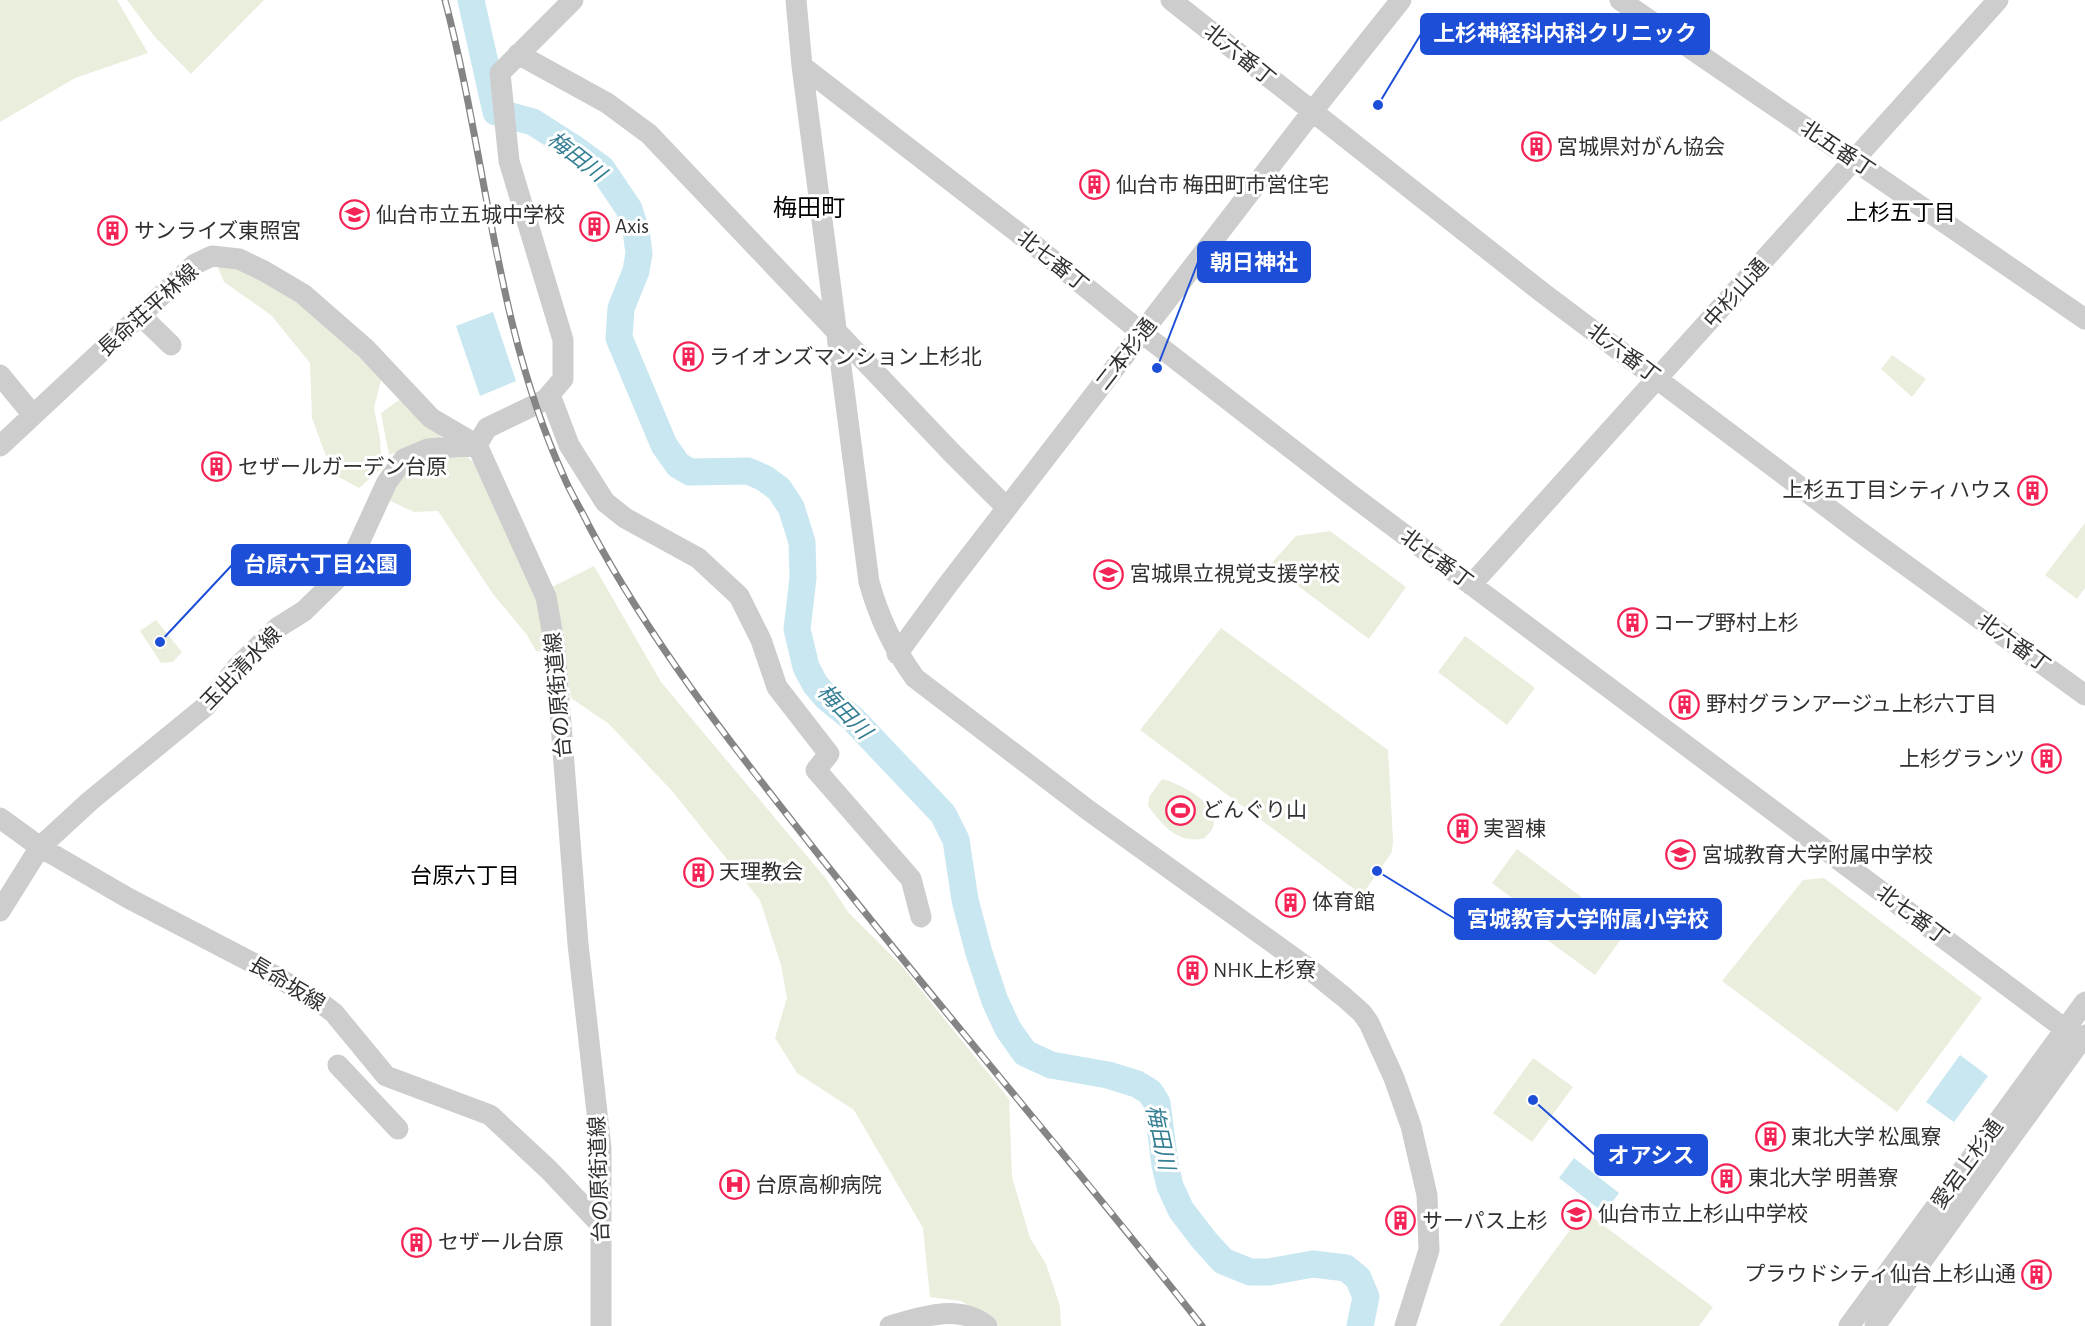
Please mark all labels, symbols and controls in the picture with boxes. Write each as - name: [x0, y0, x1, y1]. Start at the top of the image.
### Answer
- callout: 上杉神経科内科クリニック: [1421, 14, 1709, 54]
- street label: 北六番丁: [1200, 20, 1280, 90]
- text: 上杉神経科内科クリニック: [1433, 22, 1697, 45]
- street label: 北五番丁: [1797, 116, 1879, 182]
- water label: 梅田川: [544, 127, 611, 187]
- building icon: 宮城県対がん協会: [1520, 131, 1552, 163]
- place label: 宮城県対がん協会: [1557, 136, 1725, 158]
- building icon: 仙台市 梅田町市営住宅: [1079, 169, 1111, 201]
- place label: 仙台市 梅田町市営住宅: [1116, 174, 1329, 196]
- district label: 梅田町: [773, 195, 845, 221]
- school or university icon: 仙台市立五城中学校: [339, 199, 371, 231]
- district label: 上杉五丁目: [1846, 201, 1956, 224]
- place label: 仙台市立五城中学校: [376, 204, 565, 226]
- building icon: Axis: [578, 210, 610, 242]
- building icon: サンライズ東照宮: [97, 215, 129, 247]
- place label: Axis: [615, 216, 649, 237]
- place label: サンライズ東照宮: [134, 219, 301, 242]
- street label: 北七番丁: [1013, 226, 1093, 296]
- callout: 朝日神社: [1198, 242, 1310, 282]
- text: 朝日神社: [1210, 251, 1298, 274]
- street label: 中杉山通: [1700, 254, 1772, 332]
- street label: 長命荘平林線: [94, 260, 202, 360]
- street label: 二本杉通: [1091, 314, 1161, 394]
- street label: 北六番丁: [1584, 319, 1664, 387]
- building icon: ライオンズマンション上杉北: [672, 341, 704, 373]
- place label: ライオンズマンション上杉北: [709, 345, 982, 368]
- building icon: セザールガーデン台原: [201, 451, 233, 483]
- place label: セザールガーデン台原: [238, 456, 447, 478]
- building icon: 上杉五丁目シティハウス: [2017, 474, 2049, 506]
- place label: 上杉五丁目シティハウス: [1782, 479, 2012, 501]
- street label: 北七番丁: [1397, 525, 1477, 593]
- callout: 台原六丁目公園: [232, 545, 410, 585]
- text: 台原六丁目公園: [244, 553, 398, 576]
- school or university icon: 宮城県立視覚支援学校: [1093, 558, 1125, 590]
- place label: 宮城県立視覚支援学校: [1130, 563, 1340, 585]
- building icon: コープ野村上杉: [1616, 607, 1648, 639]
- street label: 北六番丁: [1974, 609, 2054, 677]
- place label: コープ野村上杉: [1653, 612, 1799, 634]
- street label: 玉出清水線: [197, 623, 285, 713]
- street label: 台の原街道線: [542, 631, 574, 759]
- water label: 梅田川: [813, 680, 877, 745]
- building icon: 野村グランアージュ上杉六丁目: [1669, 688, 1701, 720]
- place label: 野村グランアージュ上杉六丁目: [1706, 693, 1997, 715]
- building icon: 上杉グランツ: [2030, 743, 2062, 775]
- place label: 上杉グランツ: [1899, 748, 2025, 770]
- sports icon: どんぐり山: [1165, 794, 1197, 826]
- place label: どんぐり山: [1202, 799, 1307, 821]
- building icon: 実習棟: [1446, 813, 1478, 845]
- place label: 実習棟: [1483, 818, 1546, 840]
- school or university icon: 宮城教育大学附属中学校: [1665, 839, 1697, 871]
- place label: 宮城教育大学附属中学校: [1702, 844, 1933, 866]
- building icon: 天理教会: [682, 856, 714, 888]
- place label: 天理教会: [719, 861, 803, 883]
- district label: 台原六丁目: [410, 864, 520, 887]
- street label: 北七番丁: [1873, 881, 1953, 949]
- building icon: 体育館: [1275, 886, 1307, 918]
- place label: 体育館: [1312, 891, 1375, 913]
- callout: 宮城教育大学附属小学校: [1455, 899, 1721, 939]
- text: 宮城教育大学附属小学校: [1467, 908, 1709, 931]
- street label: 長命坂線: [245, 953, 329, 1015]
- building icon: NHK上杉寮: [1176, 954, 1208, 986]
- place label: NHK上杉寮: [1213, 959, 1316, 981]
- water label: 梅田川: [1142, 1102, 1179, 1174]
- street label: 愛宕上杉通: [1927, 1115, 2007, 1213]
- street label: 台の原街道線: [586, 1116, 612, 1242]
- building icon: 東北大学 松風寮: [1754, 1121, 1786, 1153]
- place label: 東北大学 松風寮: [1791, 1126, 1941, 1148]
- callout: オアシス: [1595, 1135, 1707, 1175]
- text: オアシス: [1607, 1145, 1695, 1167]
- building icon: 東北大学 明善寮: [1711, 1162, 1743, 1194]
- place label: 東北大学 明善寮: [1748, 1167, 1898, 1189]
- hospital icon: 台原高柳病院: [719, 1169, 751, 1201]
- place label: 台原高柳病院: [756, 1174, 882, 1196]
- school or university icon: 仙台市立上杉山中学校: [1561, 1198, 1593, 1230]
- place label: 仙台市立上杉山中学校: [1598, 1203, 1808, 1225]
- building icon: サーパス上杉: [1385, 1205, 1417, 1237]
- place label: サーパス上杉: [1422, 1210, 1548, 1232]
- building icon: セザール台原: [401, 1226, 433, 1258]
- place label: セザール台原: [438, 1231, 564, 1253]
- building icon: プラウドシティ仙台上杉山通: [2021, 1258, 2053, 1290]
- place label: プラウドシティ仙台上杉山通: [1744, 1263, 2016, 1285]

